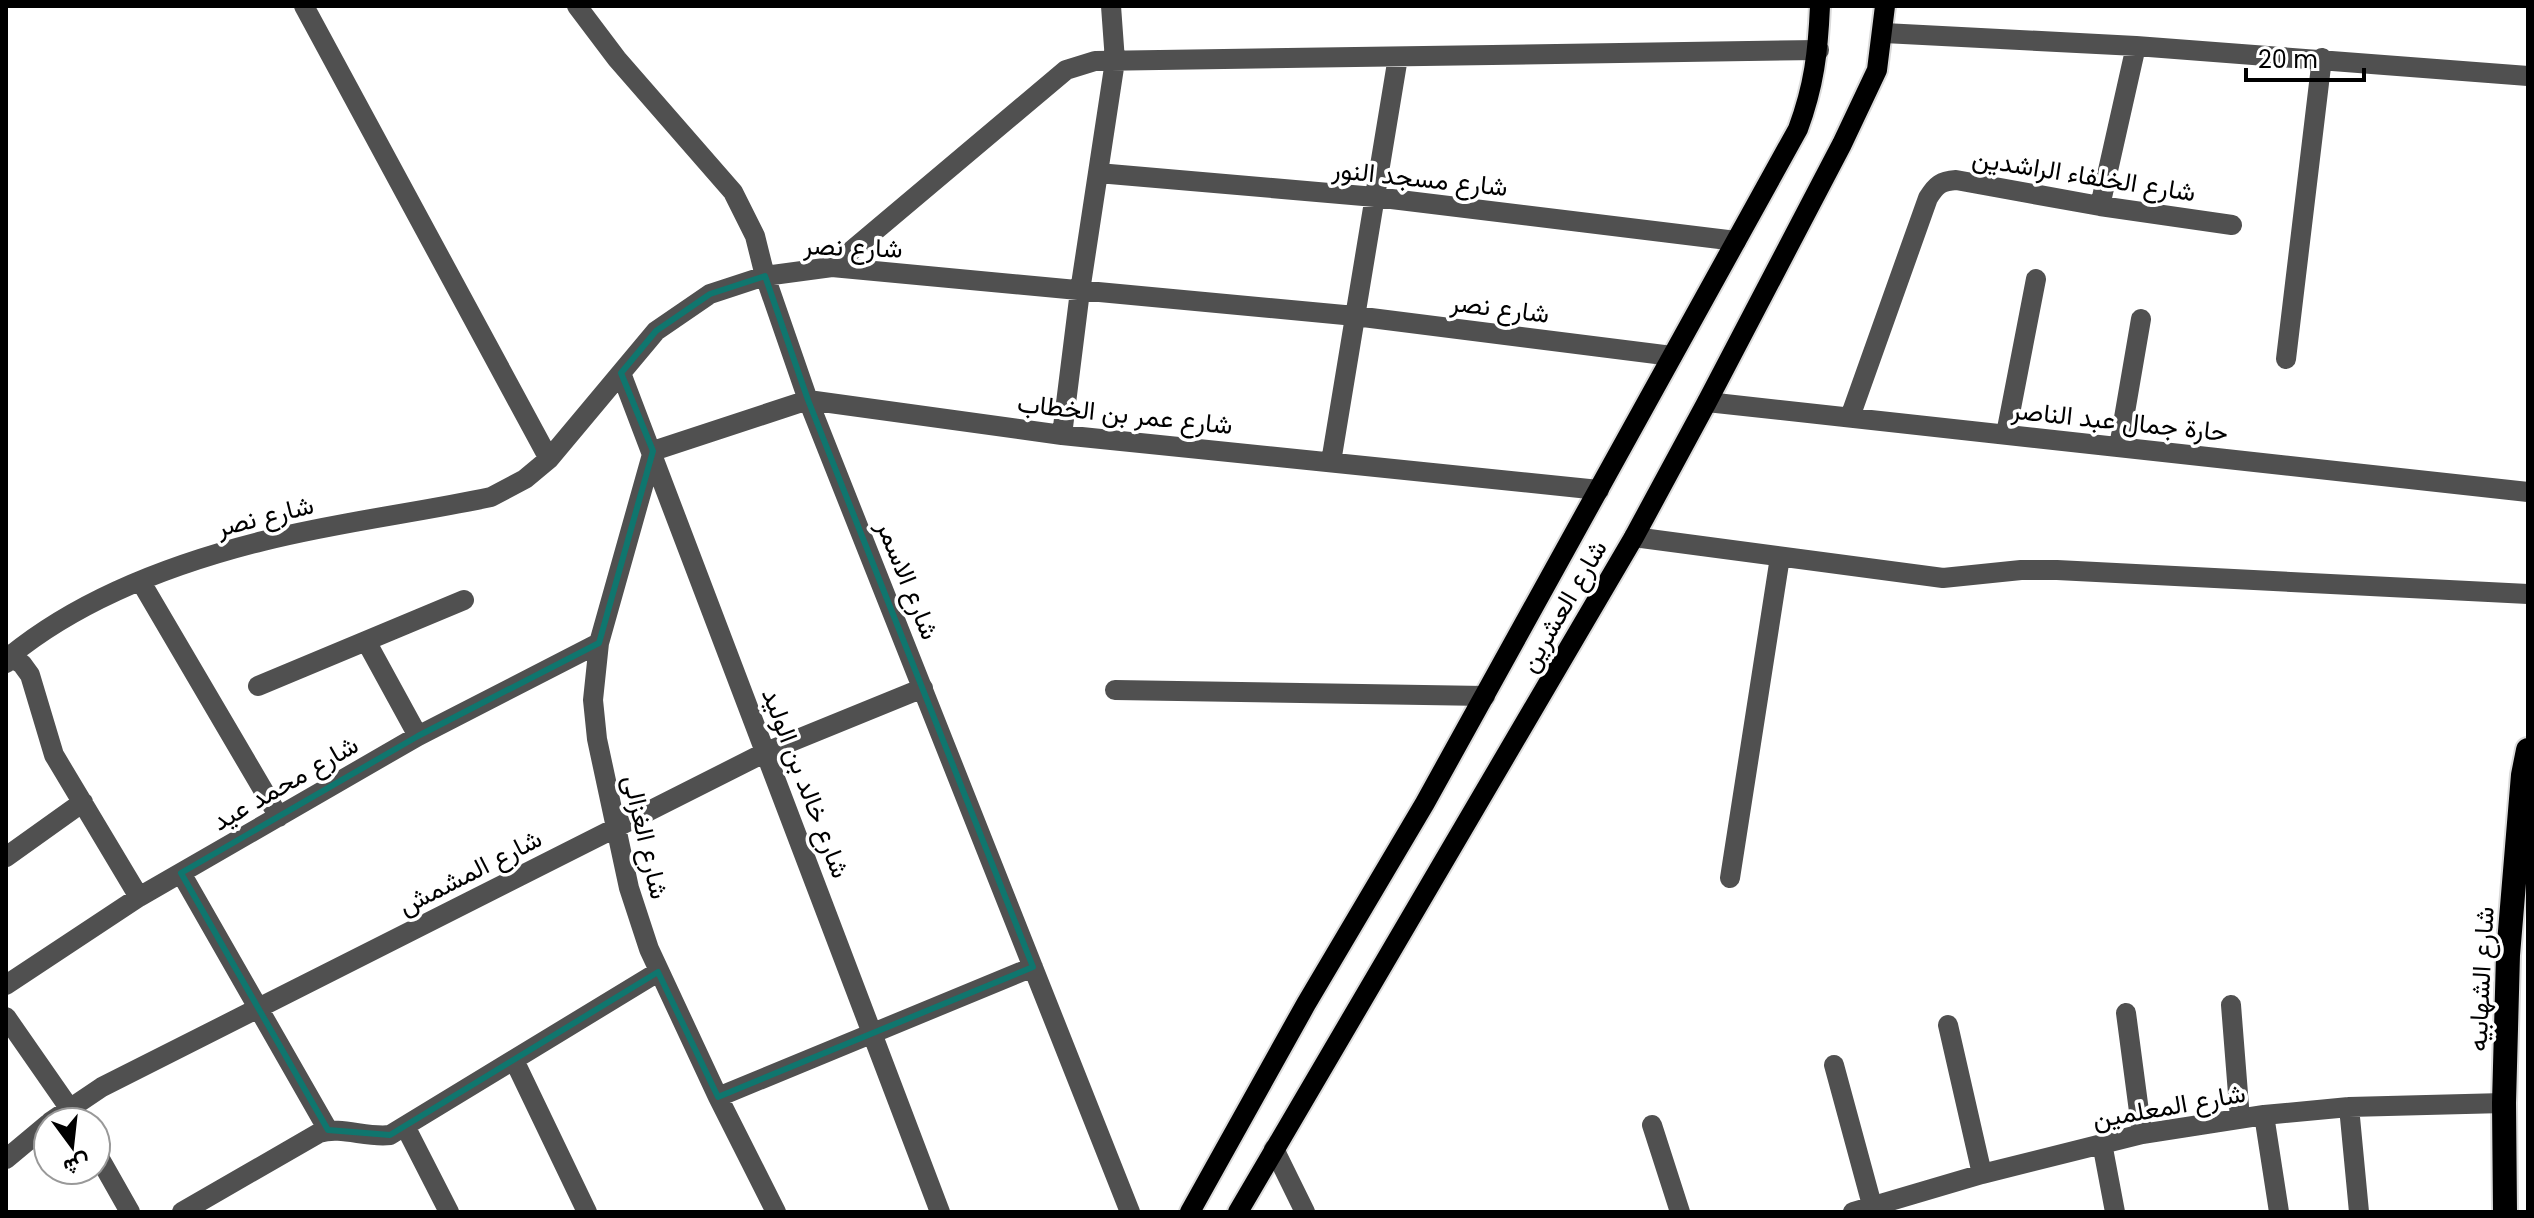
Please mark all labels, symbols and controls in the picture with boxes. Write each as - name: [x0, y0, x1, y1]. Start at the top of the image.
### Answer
- scale bar: [2246, 32, 2364, 82]
- text: 20 m: [2258, 43, 2318, 76]
- street label: شارع الخلفاء الراشدين: [1970, 140, 2198, 210]
- street label: شارع مسجد النور: [1329, 151, 1510, 205]
- street label: شارع نصر: [802, 227, 903, 267]
- street label: شارع نصر: [1448, 284, 1551, 332]
- street label: شارع عمر بن الخطاب: [1016, 385, 1234, 443]
- street label: حارة جمال عبد الناصر: [2009, 392, 2230, 450]
- street label: شارع نصر: [212, 487, 317, 546]
- street label: شارع الاسمر: [867, 514, 948, 645]
- street label: شارع العشرين: [1511, 533, 1615, 679]
- street label: شارع خالد بن الوليد: [753, 683, 859, 883]
- street label: شارع محمد عيد: [205, 727, 365, 839]
- street label: شارع الغزالى: [614, 771, 678, 903]
- street label: شارع المشمش: [392, 820, 548, 924]
- street label: شارع الشهابيه: [2459, 906, 2503, 1052]
- street label: شارع المعلمين: [2090, 1075, 2248, 1137]
- north arrow: [32, 1106, 112, 1186]
- text: ش: [60, 1146, 94, 1183]

